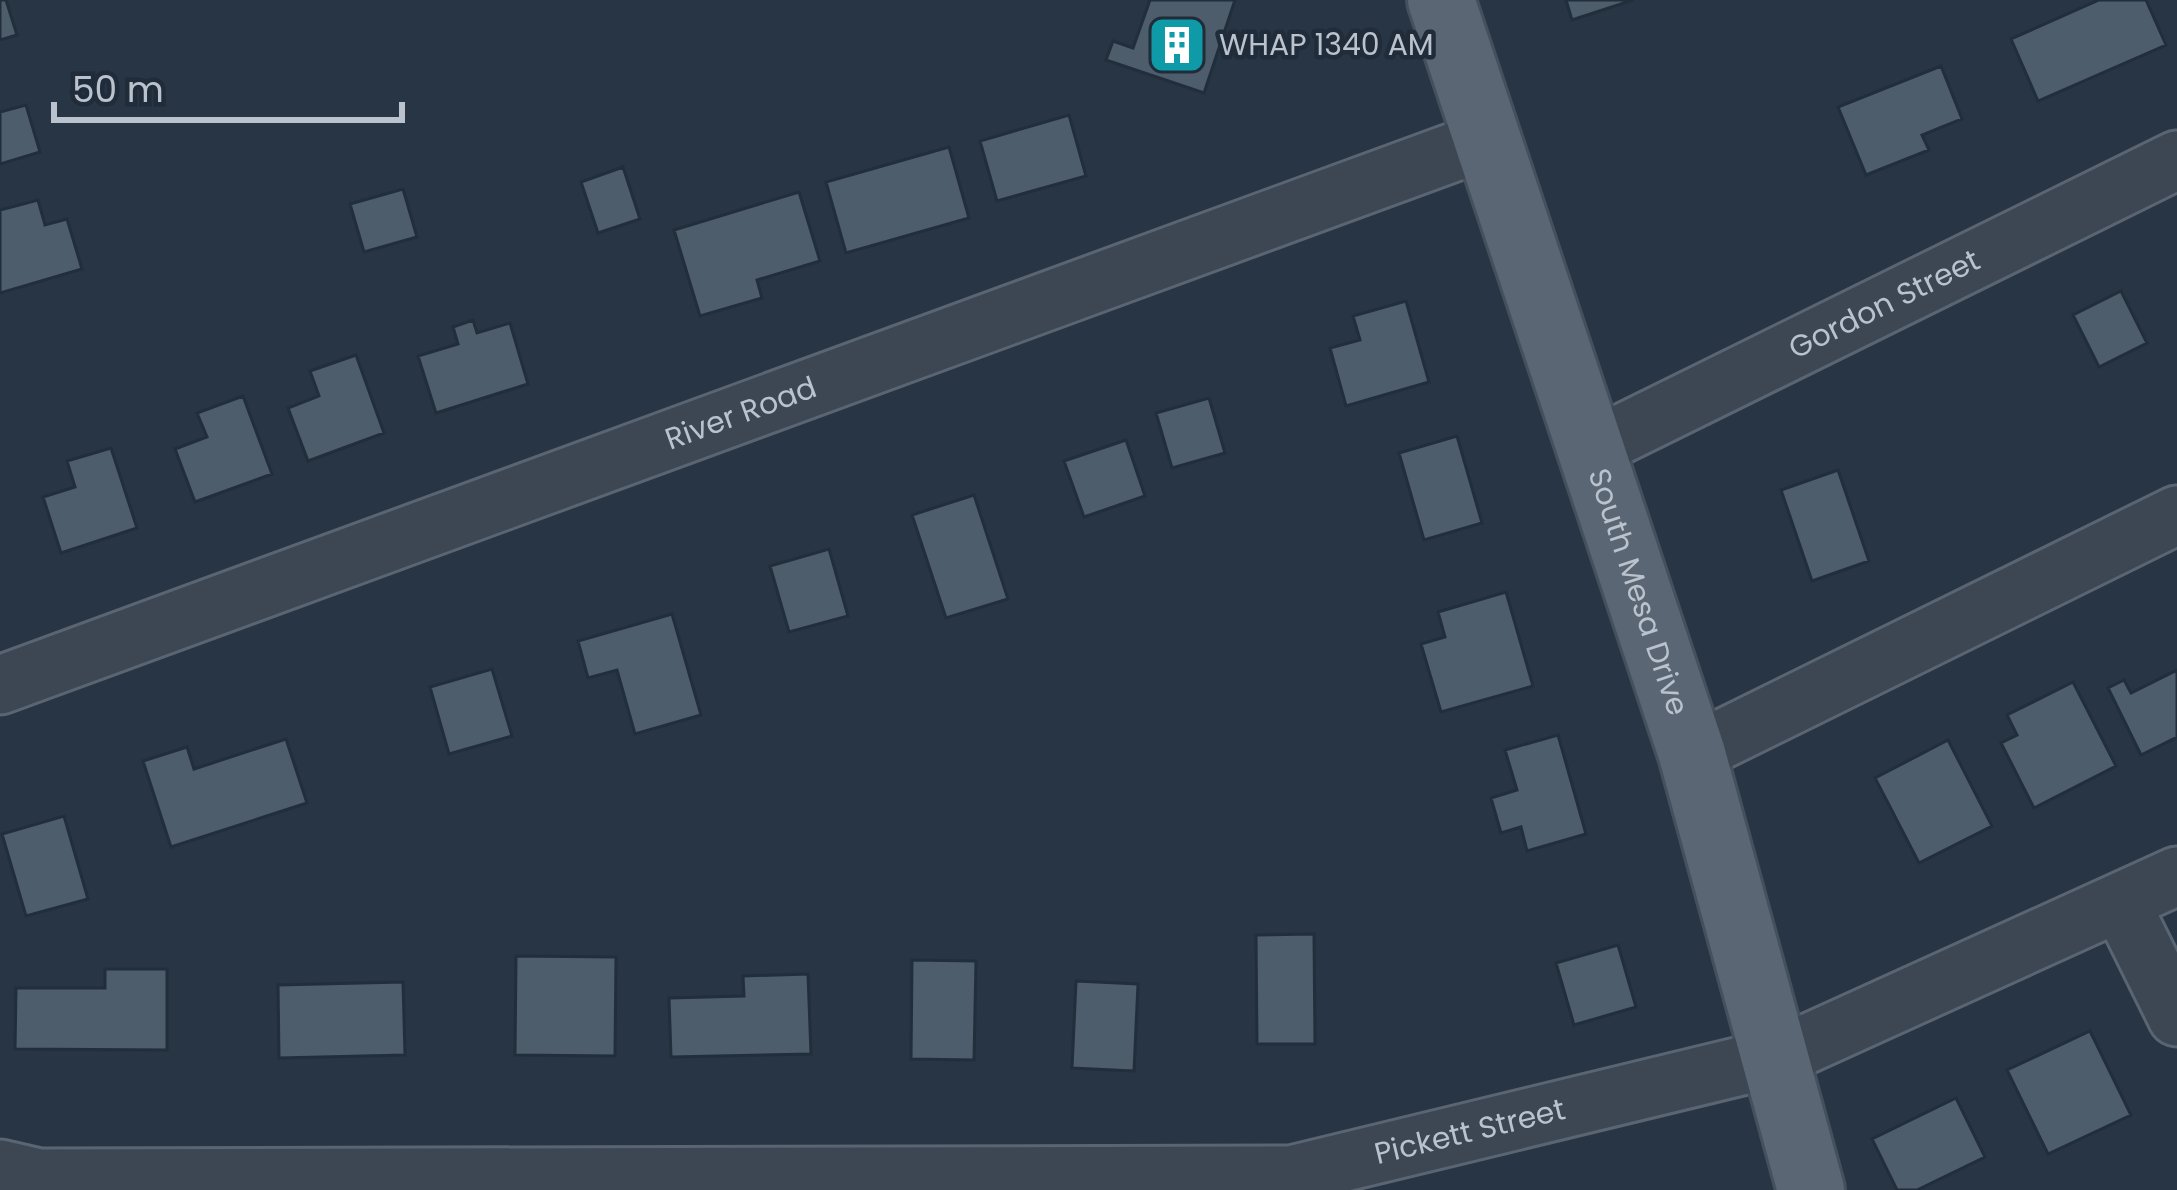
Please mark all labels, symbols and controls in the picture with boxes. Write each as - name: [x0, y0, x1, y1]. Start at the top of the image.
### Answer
- building icon: WHAP 1340 AM: [1146, 14, 1208, 76]
- place label: WHAP 1340 AM: [1219, 23, 1434, 66]
- scale bar: [54, 48, 402, 122]
- text: 50 m: [72, 64, 164, 115]
- street label: Gordon Street: [1781, 239, 1987, 369]
- street label: River Road: [659, 366, 822, 460]
- street label: South Mesa Drive: [1577, 463, 1700, 721]
- street label: Pickett Street: [1370, 1087, 1569, 1175]

